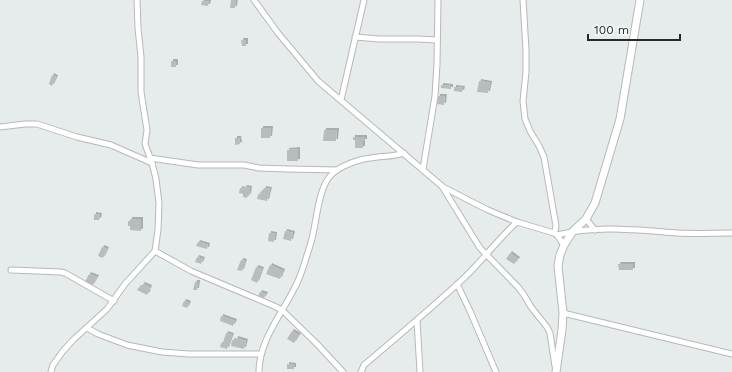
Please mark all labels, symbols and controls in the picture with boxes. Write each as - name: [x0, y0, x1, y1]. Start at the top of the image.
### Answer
- scale bar: [588, 16, 680, 42]
- text: 100 m: [594, 23, 629, 37]

